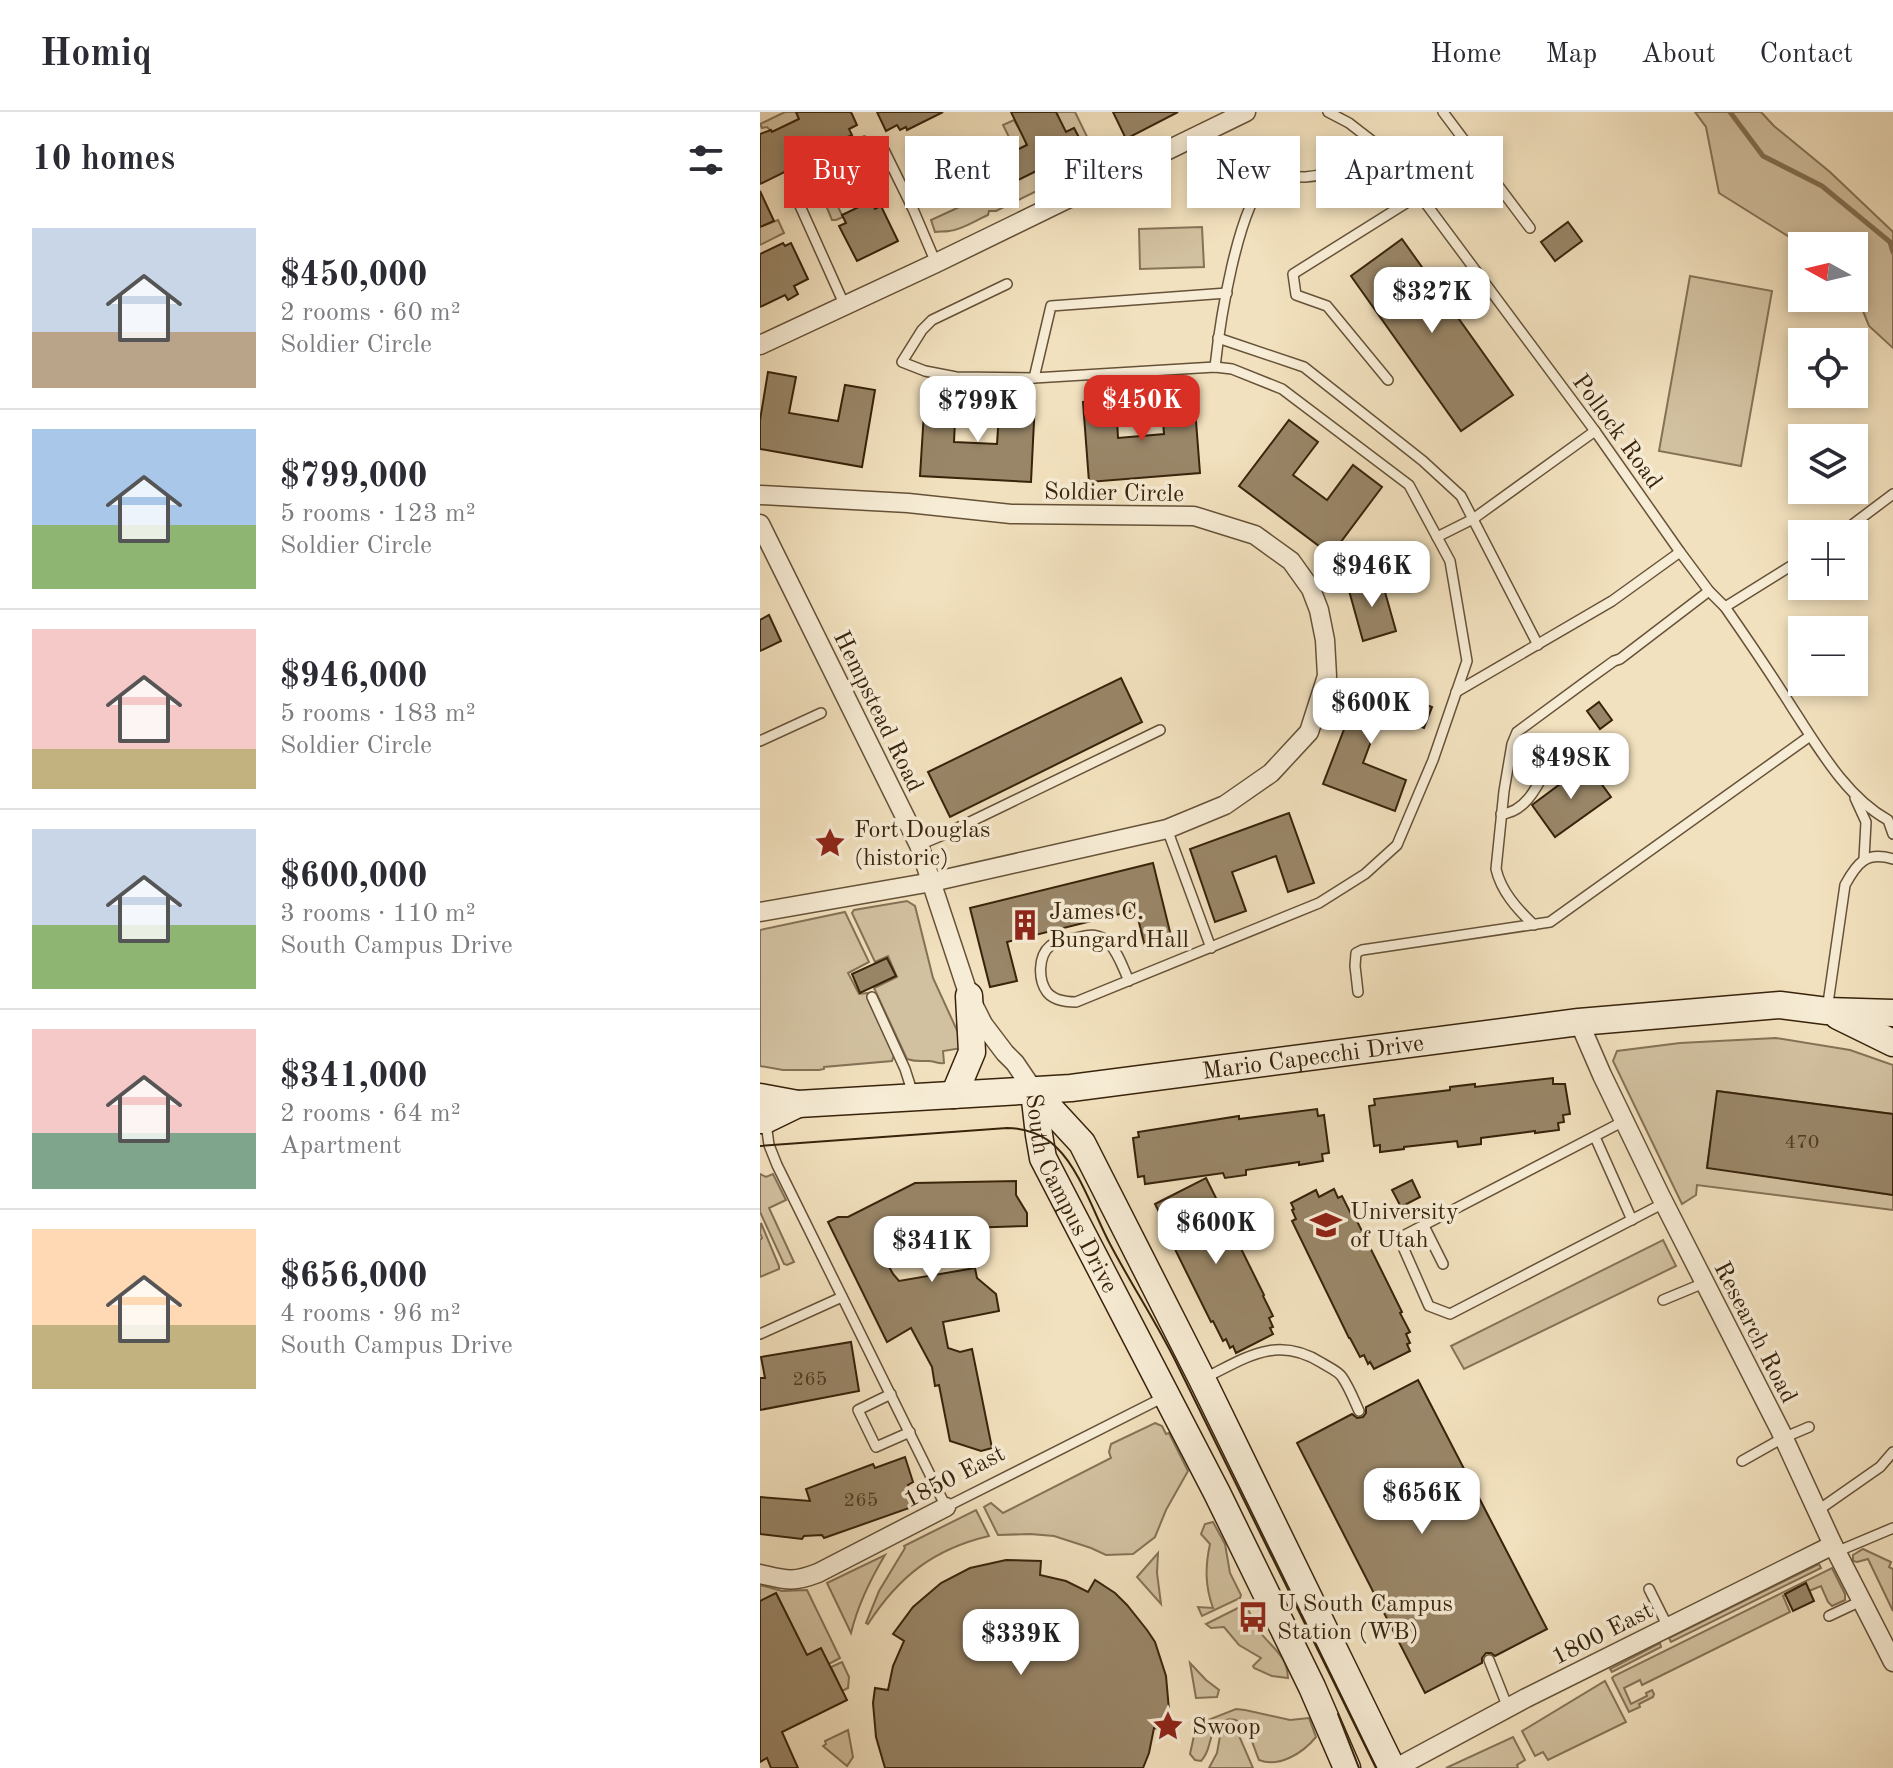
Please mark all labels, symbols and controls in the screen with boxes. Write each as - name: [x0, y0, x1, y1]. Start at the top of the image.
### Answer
- text: Homiq: [40, 36, 152, 74]
- text: Home: [1430, 41, 1501, 69]
- text: Map: [1545, 41, 1597, 69]
- text: About: [1641, 41, 1716, 69]
- text: Contact: [1760, 41, 1853, 69]
- chip: Buy: [784, 136, 889, 208]
- chip: Rent: [905, 136, 1019, 208]
- chip: Filters: [1035, 136, 1171, 208]
- chip: New: [1187, 136, 1300, 208]
- chip: Apartment: [1316, 136, 1503, 208]
- icon: filters: [684, 138, 728, 182]
- text: 10 homes: [32, 143, 175, 177]
- north arrow: [1788, 232, 1868, 312]
- map controls: [1788, 232, 1868, 696]
- text: $450,000: [280, 259, 428, 293]
- icon: home: [96, 260, 192, 356]
- pin: $327K: [1376, 267, 1488, 335]
- text: $327K: [1392, 280, 1472, 306]
- text: 2 rooms · 60 m²: [280, 300, 461, 326]
- button: locate: [1788, 328, 1868, 408]
- text: Soldier Circle: [280, 332, 432, 358]
- street label: Pollock Road: [1567, 371, 1666, 494]
- pin: $450K: [1086, 375, 1198, 443]
- pin: $799K: [922, 376, 1034, 444]
- text: $450K: [1102, 388, 1182, 414]
- text: $799K: [938, 389, 1018, 415]
- button: layers: [1788, 424, 1868, 504]
- text: $799,000: [280, 460, 428, 494]
- icon: home: [96, 461, 192, 557]
- street label: Soldier Circle: [1044, 481, 1184, 507]
- text: 5 rooms · 123 m²: [280, 501, 476, 527]
- button: +: [1788, 520, 1868, 600]
- text: Soldier Circle: [280, 533, 432, 559]
- pin: $946K: [1316, 541, 1428, 609]
- text: $946K: [1332, 554, 1412, 580]
- button: −: [1788, 616, 1868, 696]
- street label: Hempstead Road: [828, 628, 927, 796]
- text: $946,000: [280, 660, 428, 694]
- icon: home: [96, 661, 192, 757]
- pin: $600K: [1315, 678, 1427, 746]
- text: $600K: [1331, 691, 1411, 717]
- text: 5 rooms · 183 m²: [280, 701, 476, 727]
- text: Soldier Circle: [280, 733, 432, 759]
- pin: $498K: [1515, 733, 1627, 801]
- text: $498K: [1531, 746, 1611, 772]
- place label: Fort Douglas (historic): [854, 819, 991, 871]
- place icon: Fort Douglas (historic): [813, 826, 847, 860]
- text: $600,000: [280, 860, 428, 894]
- icon: home: [96, 861, 192, 957]
- text: 3 rooms · 110 m²: [280, 901, 476, 927]
- place label: James C. Bungard Hall: [1049, 901, 1189, 953]
- building icon: James C. Bungard Hall: [1008, 908, 1042, 942]
- text: South Campus Drive: [280, 933, 513, 959]
- street label: Mario Capecchi Drive: [1201, 1032, 1425, 1085]
- text: $341,000: [280, 1060, 428, 1094]
- icon: home: [96, 1061, 192, 1157]
- street label: South Campus Drive: [1020, 1092, 1121, 1297]
- text: 2 rooms · 64 m²: [280, 1101, 461, 1127]
- text: Apartment: [280, 1133, 402, 1159]
- house number: 470: [1785, 1133, 1819, 1153]
- pin: $600K: [1160, 1198, 1272, 1266]
- place label: University of Utah: [1350, 1201, 1459, 1253]
- school or university icon: University of Utah: [1309, 1208, 1343, 1242]
- text: $600K: [1176, 1211, 1256, 1237]
- pin: $341K: [876, 1216, 988, 1284]
- text: $341K: [892, 1229, 972, 1255]
- street label: Research Road: [1708, 1258, 1800, 1407]
- text: $656,000: [280, 1260, 428, 1294]
- icon: home: [96, 1261, 192, 1357]
- text: 4 rooms · 96 m²: [280, 1301, 461, 1327]
- text: South Campus Drive: [280, 1333, 513, 1359]
- house number: 265: [793, 1370, 827, 1390]
- street label: 1850 East: [901, 1442, 1009, 1513]
- pin: $656K: [1366, 1468, 1478, 1536]
- text: $656K: [1382, 1481, 1462, 1507]
- house number: 265: [844, 1491, 878, 1511]
- place label: U South Campus Station (WB): [1277, 1593, 1453, 1645]
- street label: 1800 East: [1549, 1599, 1657, 1670]
- bus stop icon: U South Campus Station (WB): [1236, 1600, 1270, 1634]
- pin: $339K: [965, 1609, 1077, 1677]
- text: $339K: [981, 1622, 1061, 1648]
- place icon: Swoop: [1151, 1709, 1185, 1743]
- place label: Swoop: [1192, 1716, 1261, 1740]

